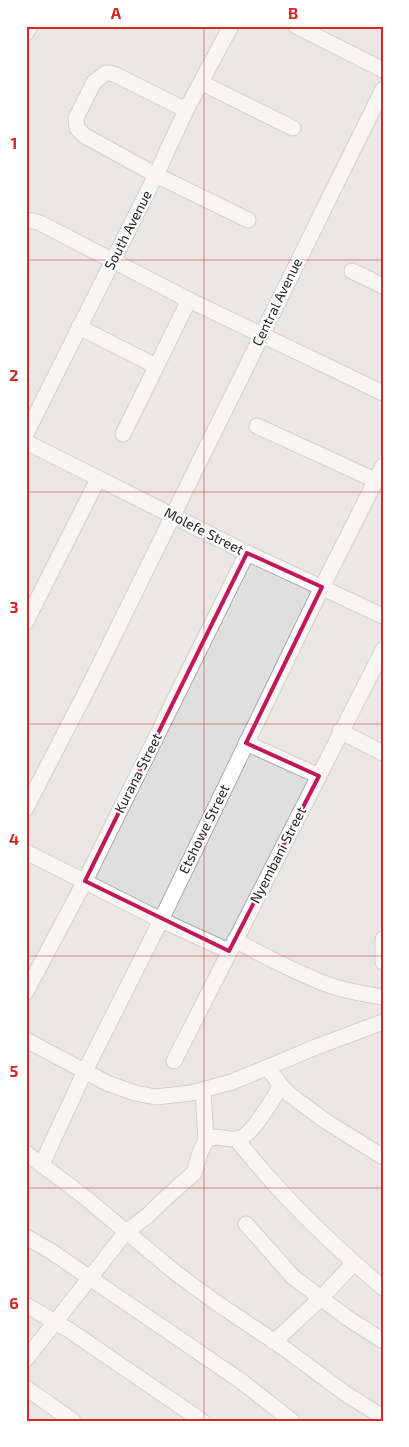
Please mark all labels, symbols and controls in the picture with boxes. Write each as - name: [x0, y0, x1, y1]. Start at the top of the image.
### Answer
- text: A: [111, 3, 122, 22]
- text: B: [288, 3, 298, 22]
- text: 1: [11, 133, 17, 152]
- street label: South Avenue: [100, 187, 155, 272]
- street label: Central Avenue: [248, 255, 305, 349]
- text: 2: [9, 365, 19, 384]
- street label: Molefe Street: [162, 503, 247, 558]
- text: 3: [9, 597, 19, 616]
- street label: Kurana Street: [110, 730, 165, 816]
- street label: Etshowe Street: [175, 781, 233, 876]
- street label: Nyembani Street: [246, 804, 309, 906]
- text: 4: [9, 829, 19, 848]
- text: 5: [10, 1061, 19, 1080]
- text: 6: [9, 1293, 19, 1312]

